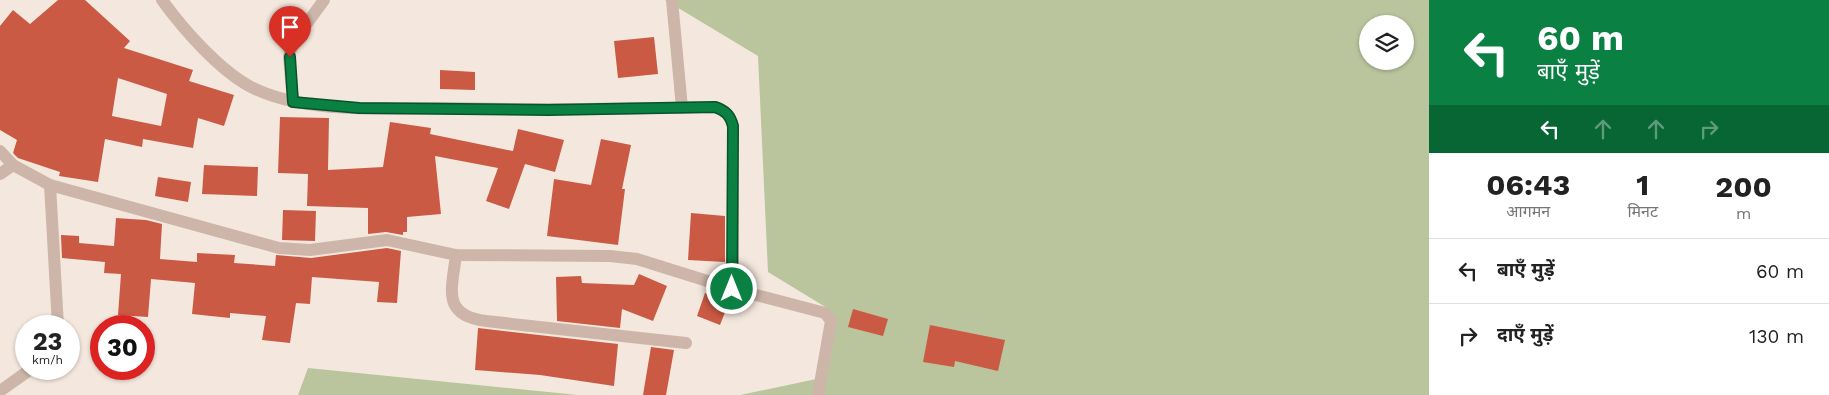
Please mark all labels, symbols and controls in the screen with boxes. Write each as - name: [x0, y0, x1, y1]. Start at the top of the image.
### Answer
- pin: [269, 6, 311, 57]
- icon: arrive: [276, 13, 304, 41]
- map controls: [1359, 15, 1414, 70]
- button: layers: [1359, 15, 1414, 70]
- text: 60 m: [1537, 17, 1624, 59]
- icon: left: [1454, 20, 1519, 85]
- text: बाएँ मुड़ें: [1537, 59, 1600, 84]
- icon: left: [1536, 115, 1564, 143]
- icon: ahead: [1589, 115, 1617, 143]
- icon: ahead: [1642, 115, 1670, 143]
- icon: right: [1695, 115, 1723, 143]
- text: 06:43: [1486, 167, 1570, 202]
- text: 1: [1636, 167, 1649, 202]
- text: 200: [1715, 169, 1772, 204]
- text: आगमन: [1506, 202, 1550, 221]
- text: मिनट: [1627, 202, 1658, 221]
- text: m: [1736, 204, 1751, 223]
- icon: left: [1454, 257, 1482, 285]
- text: बाएँ मुड़ें: [1497, 258, 1555, 281]
- text: 60 m: [1756, 260, 1804, 283]
- position arrow: [705, 262, 757, 314]
- speed limit sign: 30: [90, 315, 155, 380]
- icon: right: [1454, 322, 1482, 350]
- text: दाएँ मुड़ें: [1497, 323, 1553, 346]
- text: 130 m: [1749, 325, 1804, 348]
- text: 23: [33, 327, 62, 356]
- text: km/h: [32, 353, 63, 367]

